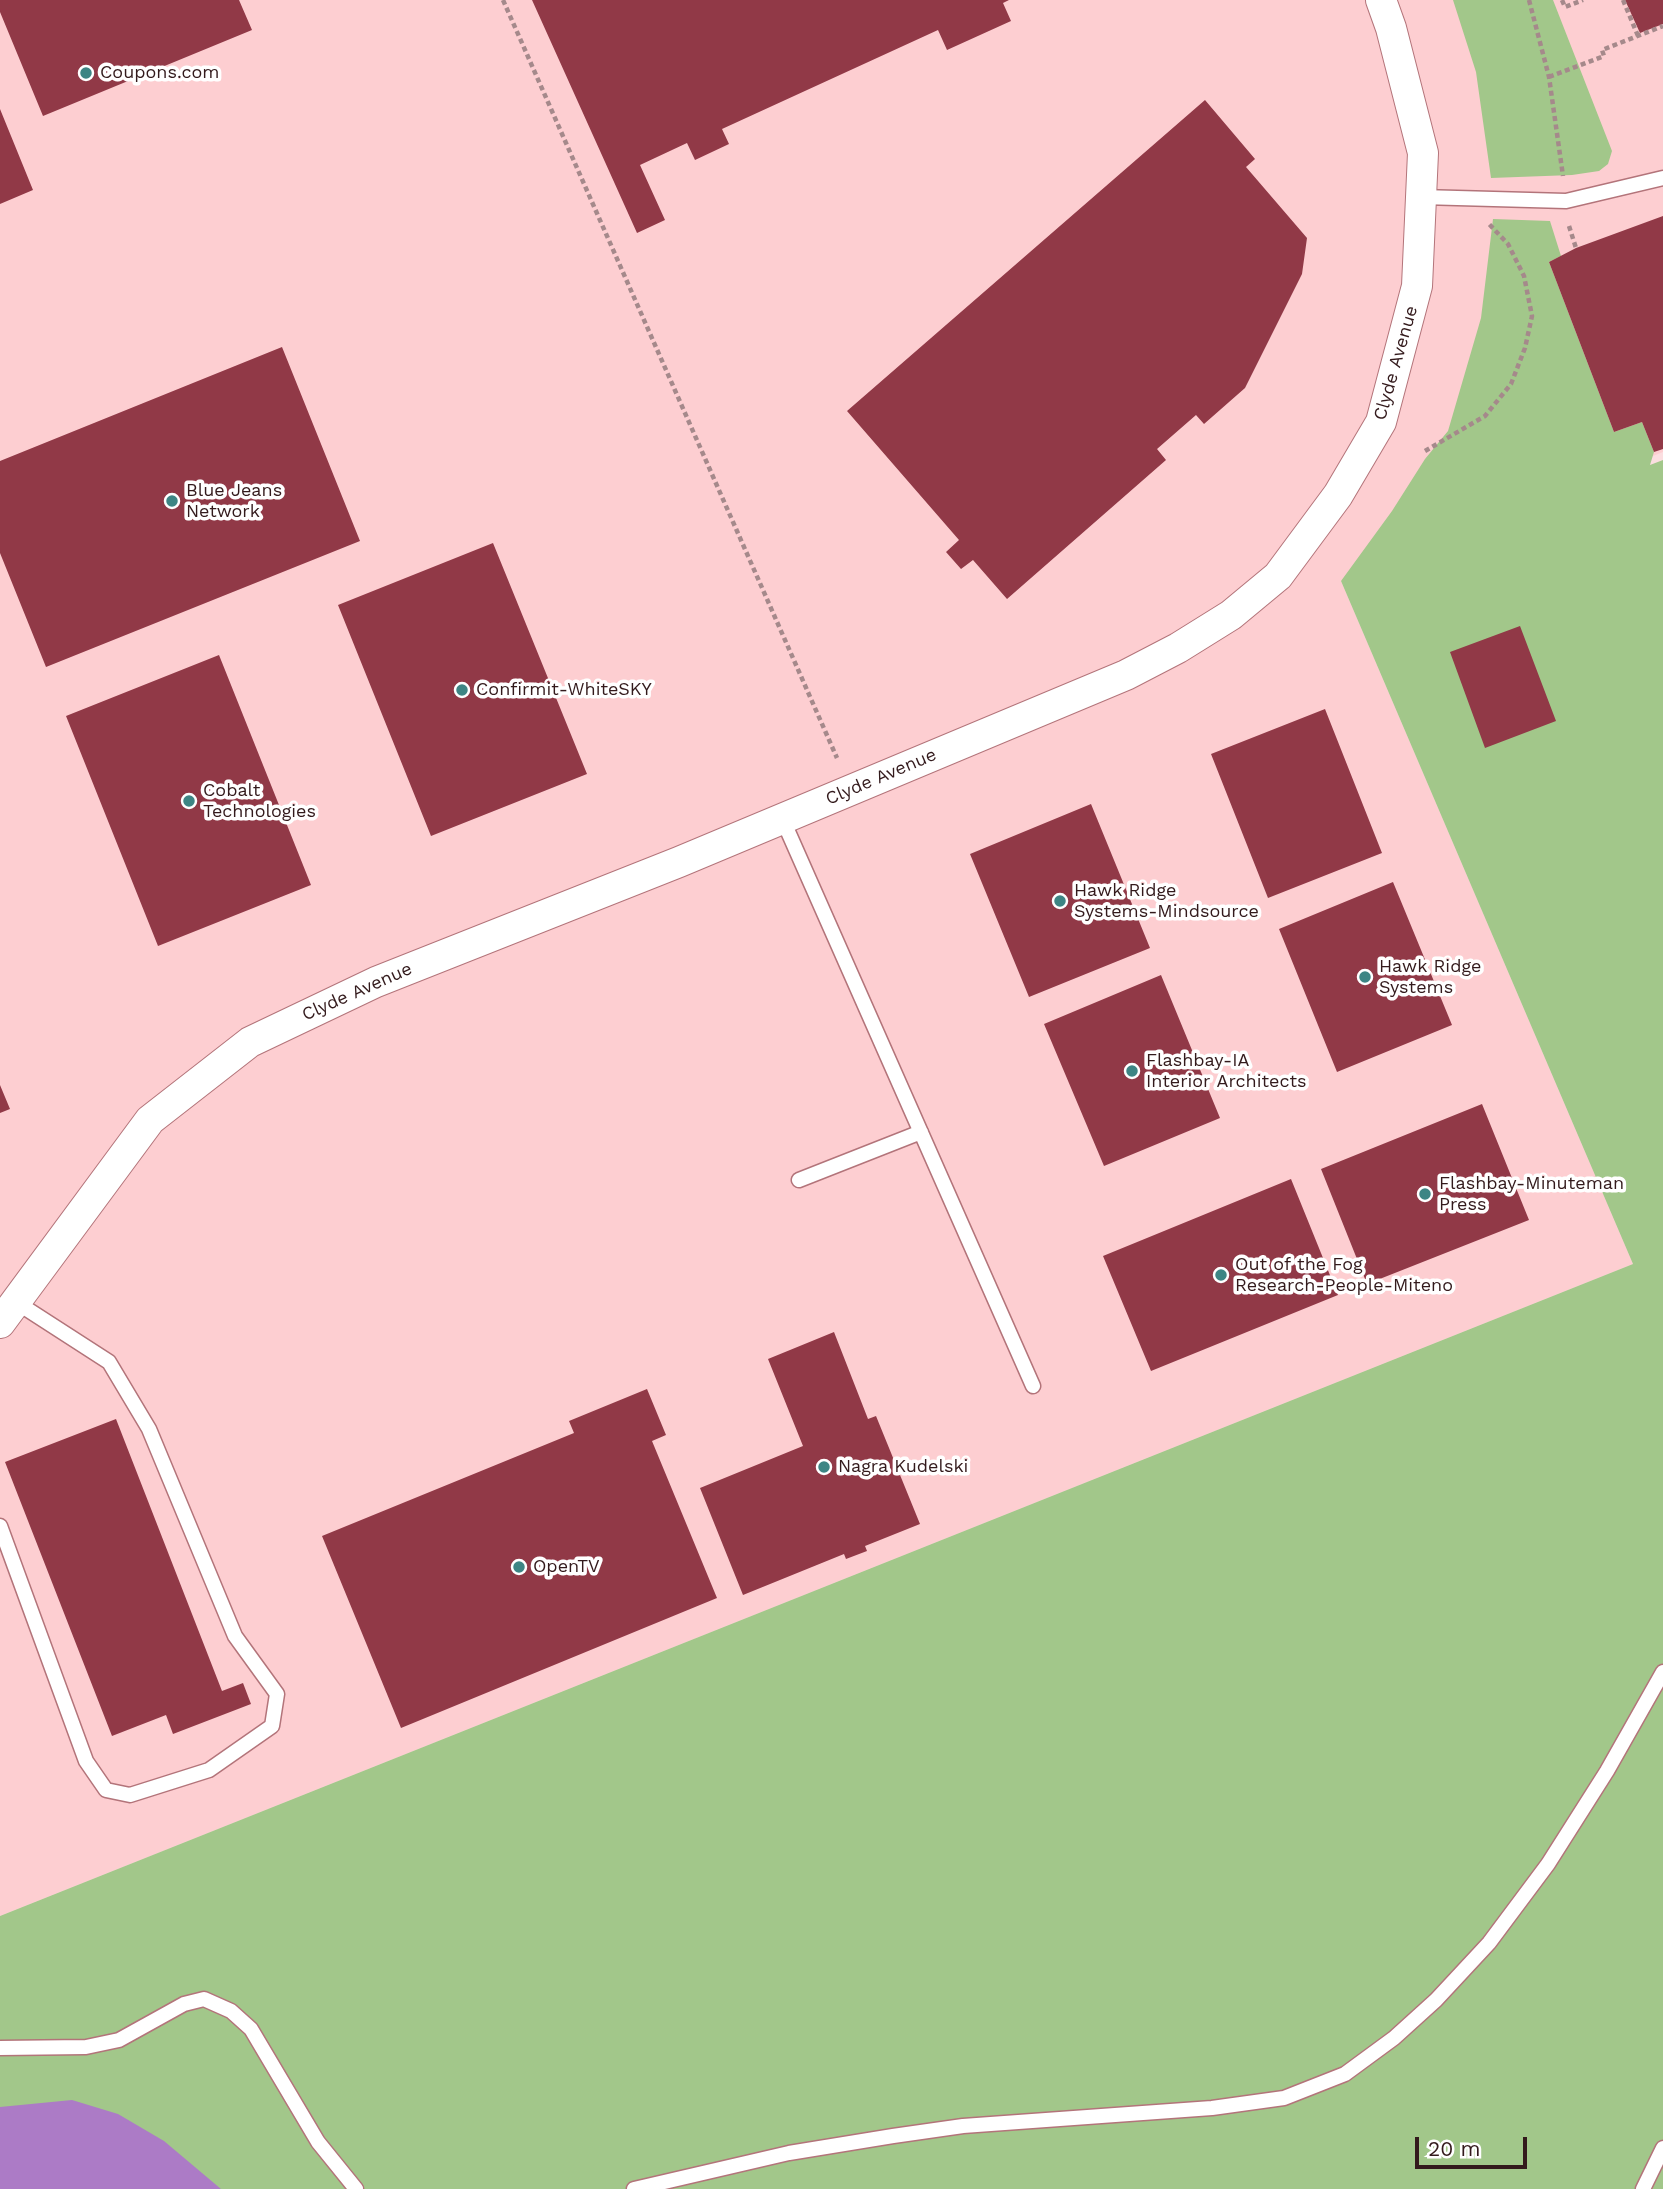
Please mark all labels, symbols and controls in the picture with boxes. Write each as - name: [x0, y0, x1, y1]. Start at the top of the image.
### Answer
- place label: Coupons.com: [100, 62, 219, 84]
- marker: Coupons.com: [78, 65, 94, 81]
- street label: Clyde Avenue: [1369, 303, 1423, 423]
- place label: Blue Jeans Network: [186, 480, 282, 522]
- marker: Blue Jeans Network: [164, 493, 180, 509]
- place label: Confirmit-WhiteSKY: [476, 679, 652, 701]
- marker: Confirmit-WhiteSKY: [454, 682, 470, 698]
- street label: Clyde Avenue: [822, 744, 940, 810]
- place label: Cobalt Technologies: [203, 780, 316, 822]
- marker: Cobalt Technologies: [181, 793, 197, 809]
- place label: Hawk Ridge Systems-Mindsource: [1074, 880, 1259, 922]
- marker: Hawk Ridge Systems-Mindsource: [1052, 893, 1068, 909]
- place label: Hawk Ridge Systems: [1379, 956, 1481, 998]
- street label: Clyde Avenue: [299, 958, 415, 1026]
- marker: Hawk Ridge Systems: [1357, 969, 1373, 985]
- place label: Flashbay-IA Interior Architects: [1146, 1050, 1307, 1092]
- marker: Flashbay-IA Interior Architects: [1124, 1063, 1140, 1079]
- place label: Flashbay-Minuteman Press: [1439, 1173, 1624, 1216]
- marker: Flashbay-Minuteman Press: [1417, 1186, 1433, 1202]
- place label: Out of the Fog Research-People-Miteno: [1235, 1254, 1453, 1296]
- marker: Out of the Fog Research-People-Miteno: [1213, 1267, 1229, 1283]
- place label: Nagra Kudelski: [838, 1456, 968, 1478]
- marker: Nagra Kudelski: [816, 1459, 832, 1475]
- place label: OpenTV: [533, 1556, 600, 1578]
- marker: OpenTV: [511, 1559, 527, 1575]
- scale bar: [1418, 2122, 1530, 2166]
- text: 20 m: [1428, 2136, 1480, 2161]

